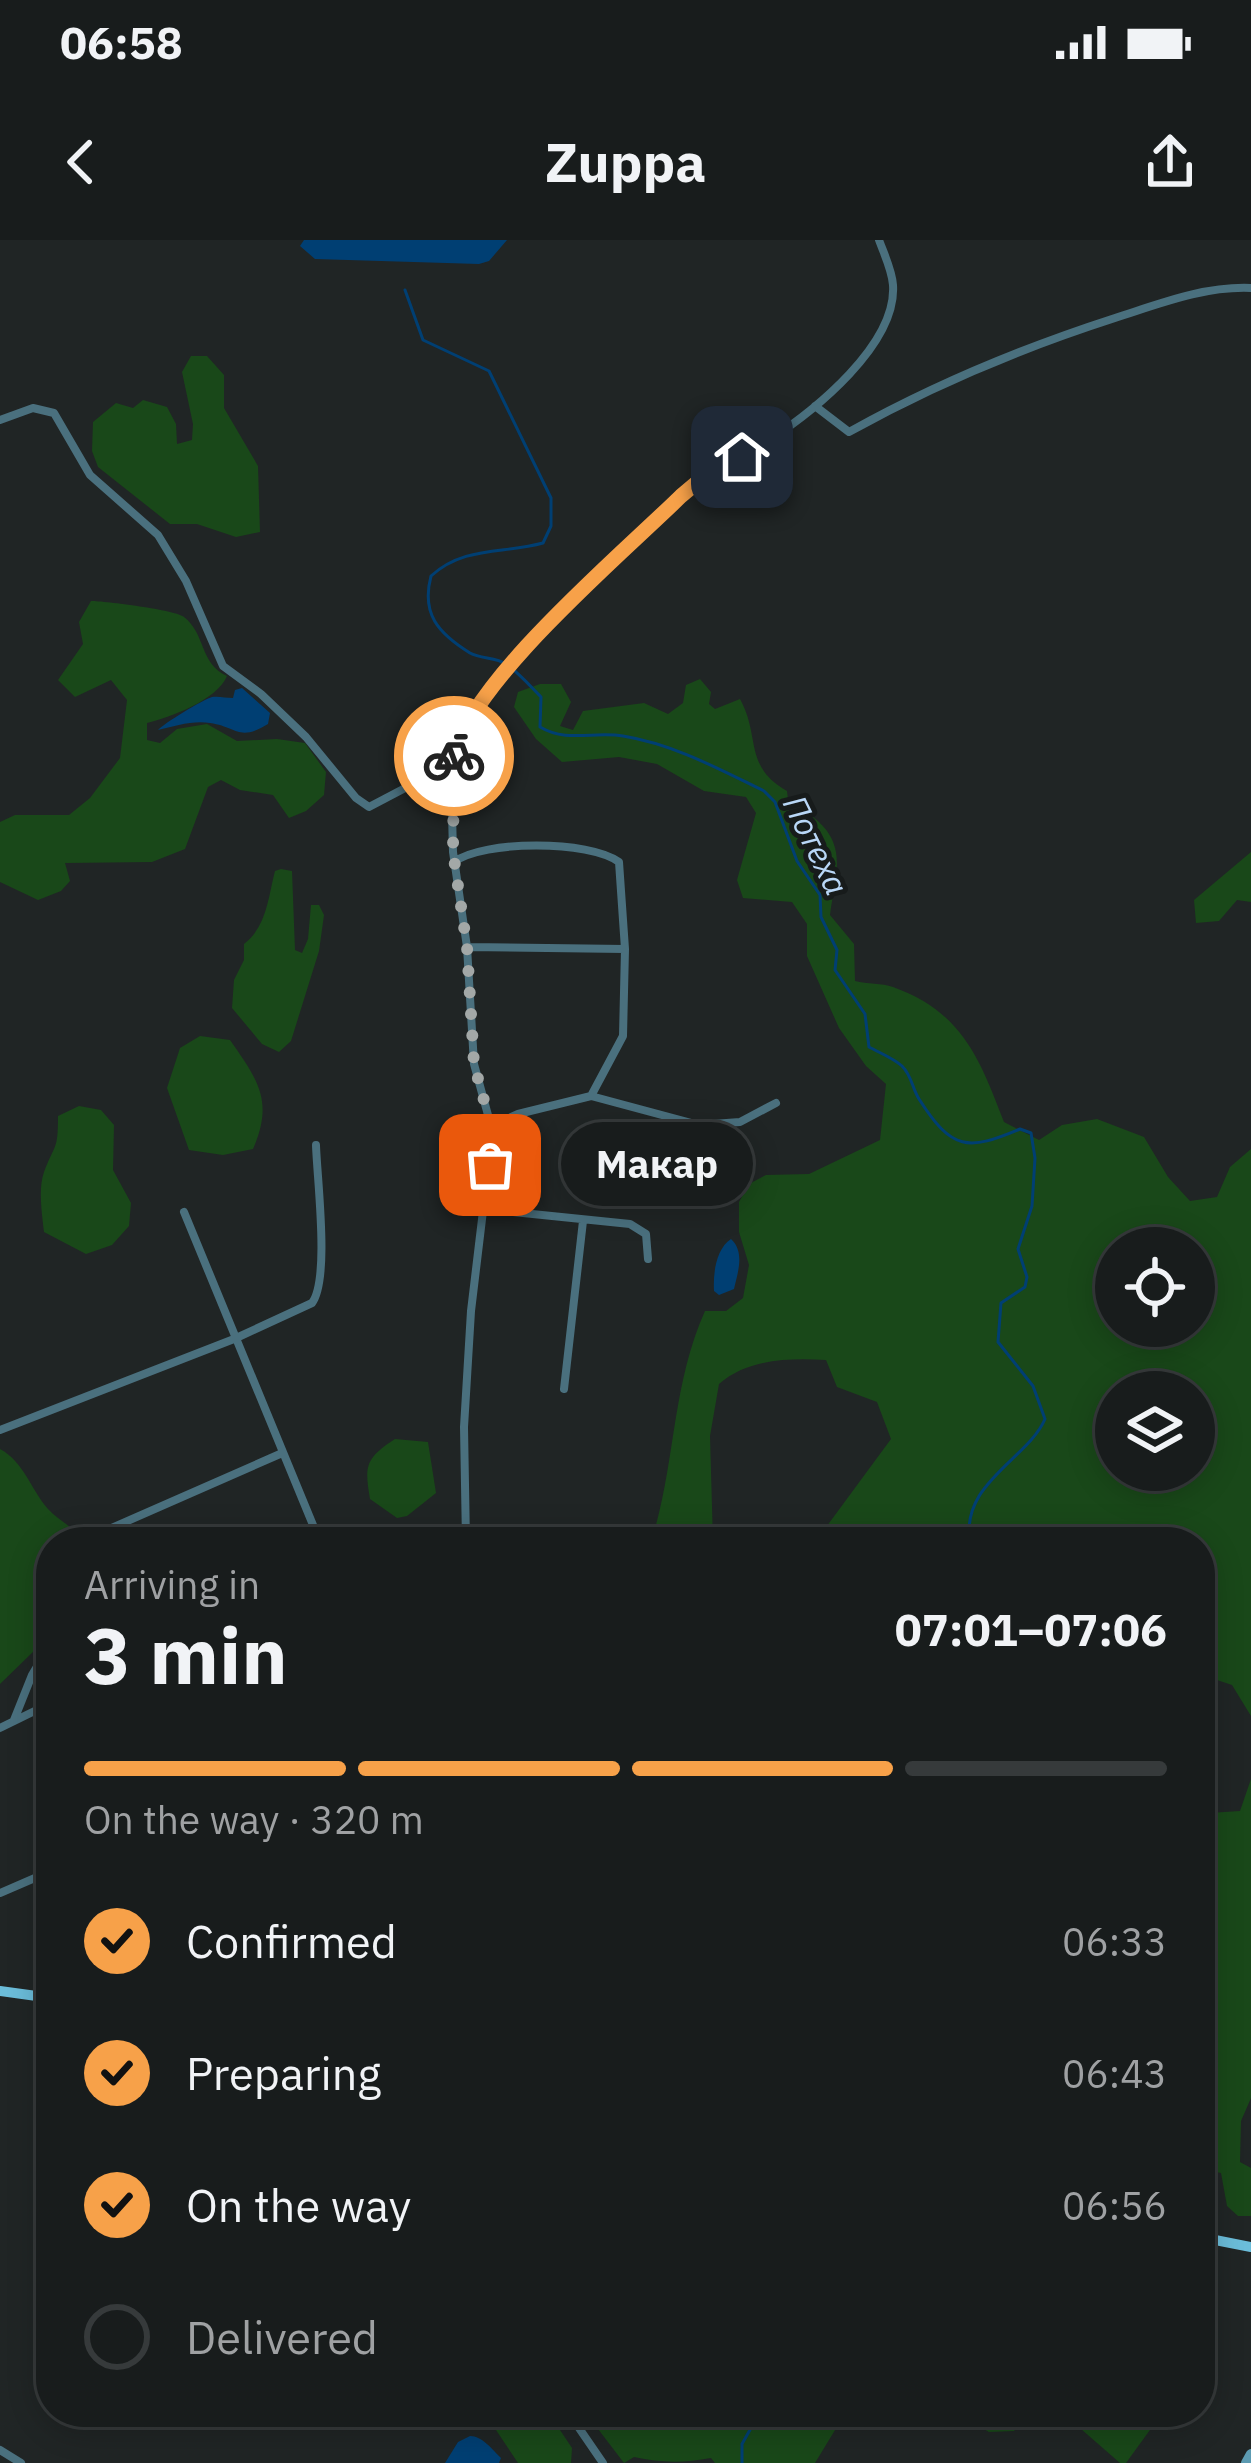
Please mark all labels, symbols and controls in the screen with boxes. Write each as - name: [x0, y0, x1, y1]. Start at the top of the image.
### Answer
- text: 06:58: [60, 13, 183, 71]
- text: Zuppa: [545, 127, 706, 197]
- icon: back: [48, 129, 114, 195]
- icon: share: [1137, 129, 1203, 195]
- pin: [691, 406, 793, 508]
- icon: home: [709, 424, 775, 490]
- courier: [394, 696, 514, 816]
- icon: bike: [421, 723, 487, 789]
- water label: Потеха: [774, 788, 859, 902]
- pin: [439, 1114, 541, 1216]
- callout: Макар: [562, 1123, 754, 1207]
- icon: bag: [457, 1132, 523, 1198]
- text: Макар: [596, 1138, 718, 1189]
- map controls: [1095, 1227, 1215, 1491]
- button: locate: [1095, 1227, 1215, 1347]
- button: layers: [1095, 1371, 1215, 1491]
- text: Arriving in: [84, 1559, 260, 1610]
- text: 07:01–07:06: [895, 1600, 1167, 1658]
- text: 3 min: [84, 1604, 288, 1705]
- text: On the way · 320 m: [84, 1794, 424, 1845]
- icon: check: [84, 1908, 150, 1974]
- text: Confirmed: [186, 1912, 397, 1970]
- text: 06:33: [1062, 1916, 1167, 1967]
- icon: check: [84, 2040, 150, 2106]
- text: Preparing: [186, 2044, 381, 2102]
- text: 06:43: [1062, 2048, 1167, 2099]
- icon: check: [84, 2172, 150, 2238]
- text: On the way: [186, 2176, 411, 2234]
- text: 06:56: [1062, 2180, 1167, 2231]
- text: Delivered: [186, 2308, 378, 2366]

